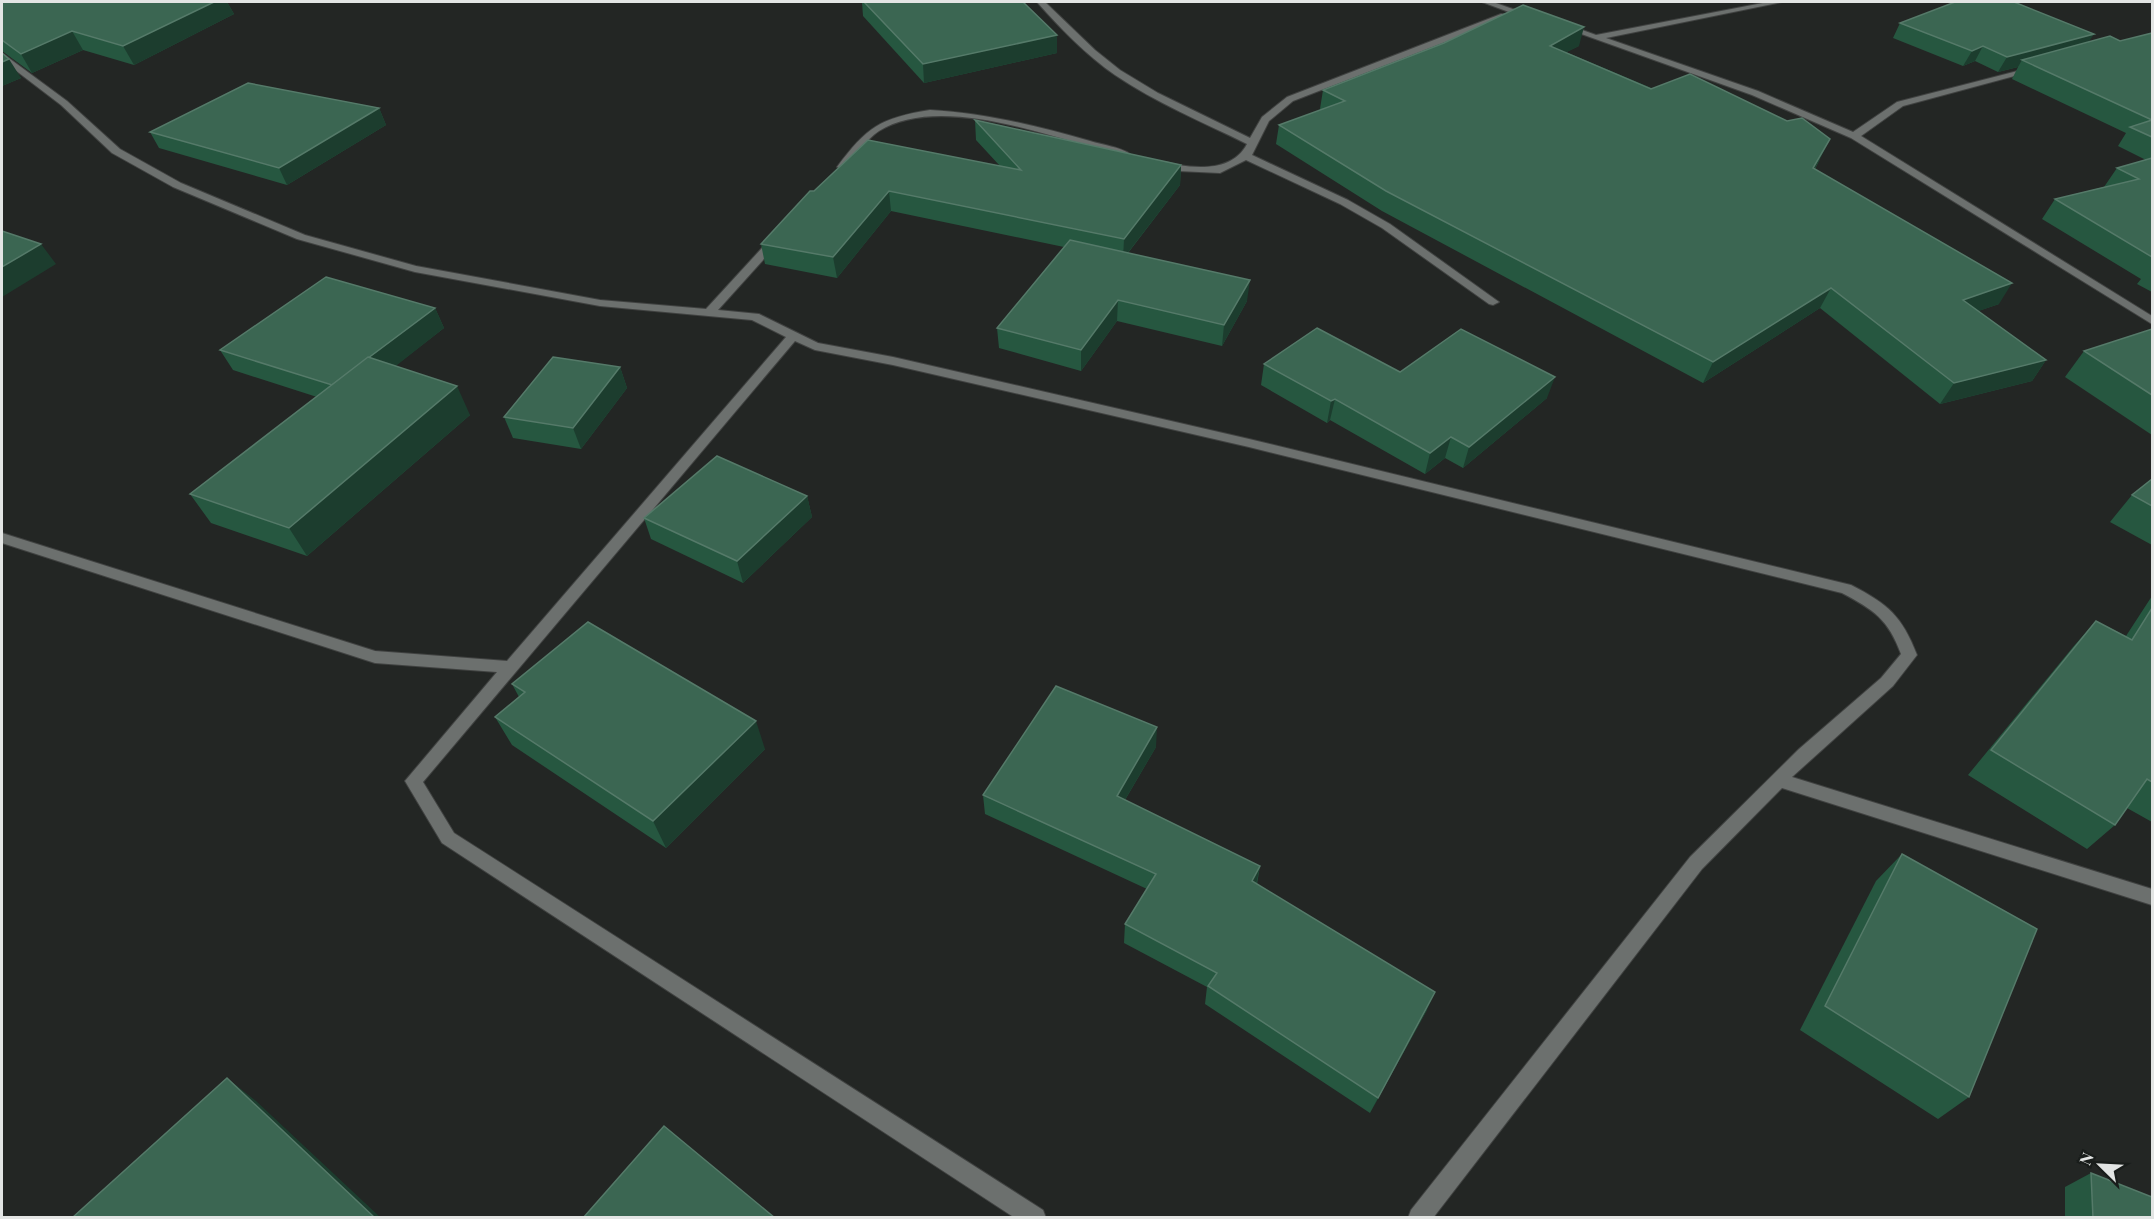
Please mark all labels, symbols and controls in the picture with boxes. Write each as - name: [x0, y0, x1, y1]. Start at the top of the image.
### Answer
- north arrow: [2070, 1135, 2130, 1195]
- text: N: [2074, 1149, 2098, 1168]

